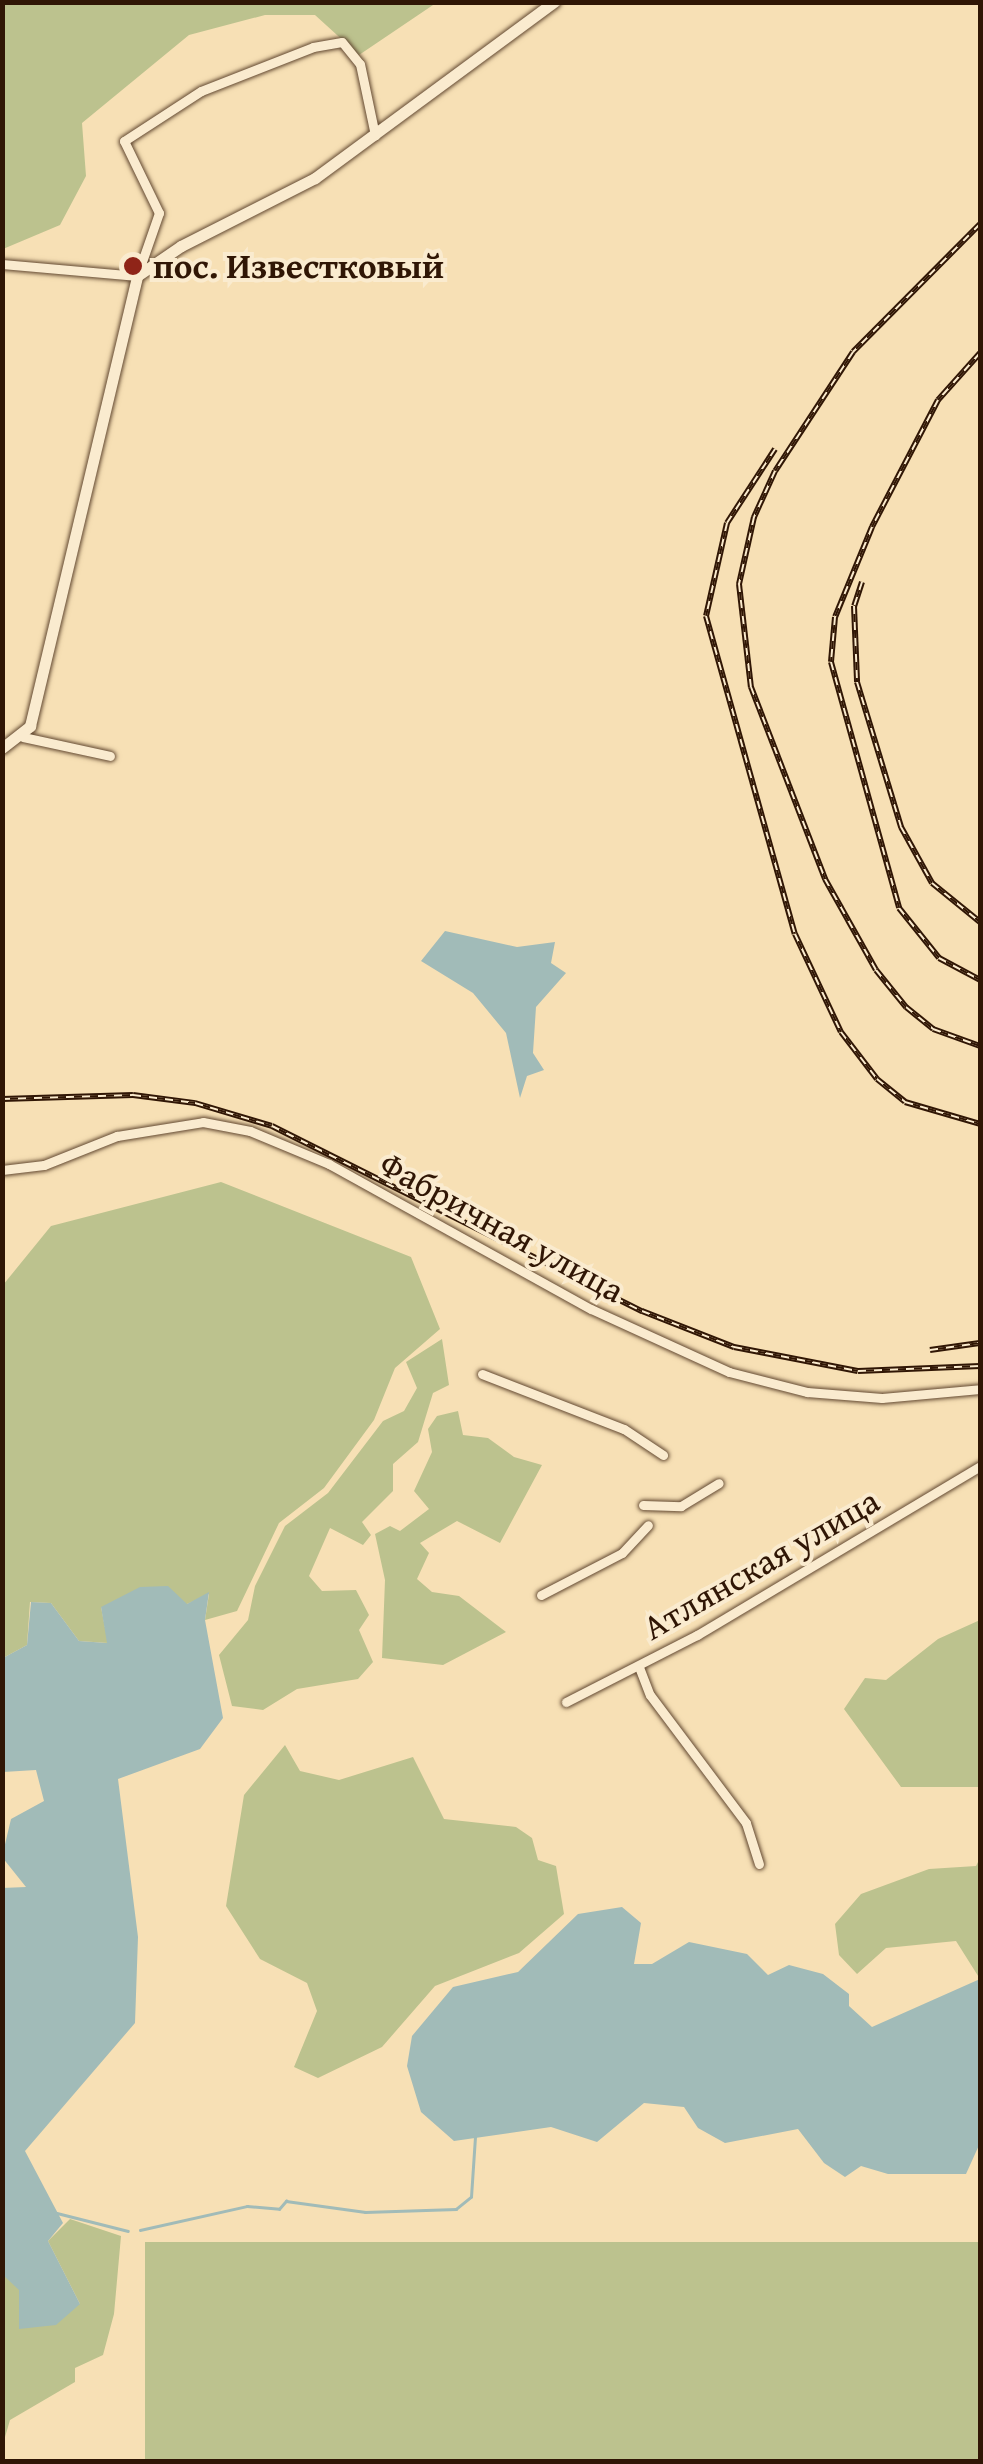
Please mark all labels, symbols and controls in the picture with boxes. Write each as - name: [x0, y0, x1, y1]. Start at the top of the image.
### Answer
- place label: пос. Известковый: [153, 245, 444, 287]
- marker: пос. Известковый: [122, 255, 144, 277]
- street label: Фабричная улица: [373, 1143, 631, 1311]
- street label: Атлянская улица: [635, 1479, 887, 1649]

